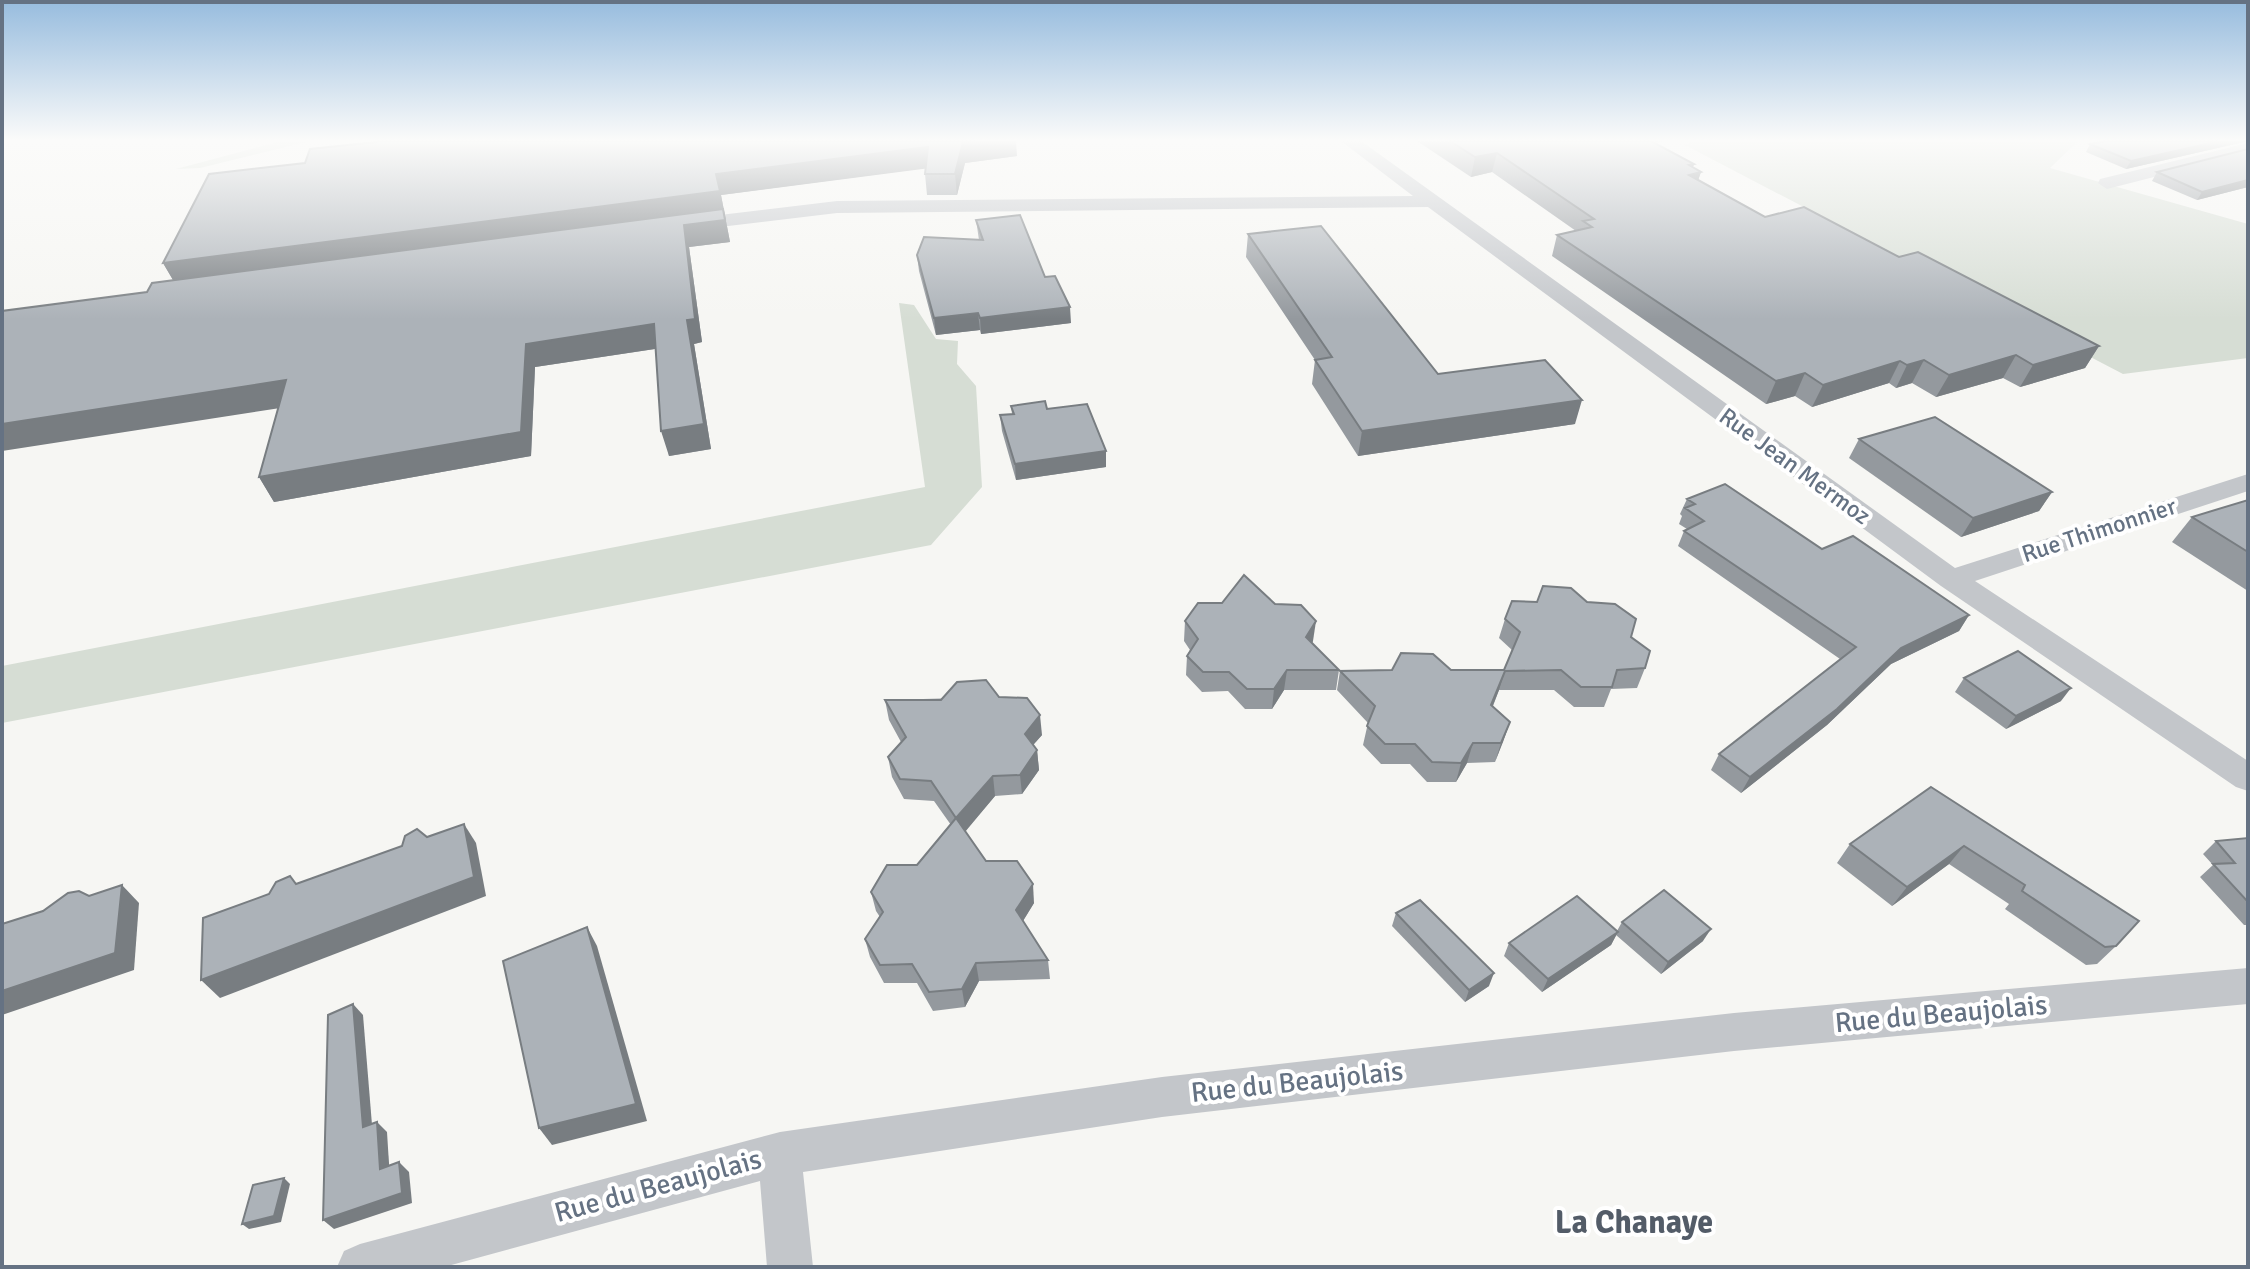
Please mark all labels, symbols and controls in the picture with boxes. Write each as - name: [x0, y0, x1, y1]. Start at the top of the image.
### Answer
- street label: Rue Jean Mermoz: [1713, 401, 1877, 531]
- street label: Rue Thimonnier: [2018, 491, 2180, 569]
- street label: Rue du Beaujolais: [1833, 988, 2049, 1040]
- street label: Rue du Beaujolais: [1189, 1054, 1405, 1110]
- street label: Rue du Beaujolais: [551, 1142, 765, 1230]
- district label: La Chanaye: [1555, 1203, 1713, 1242]

